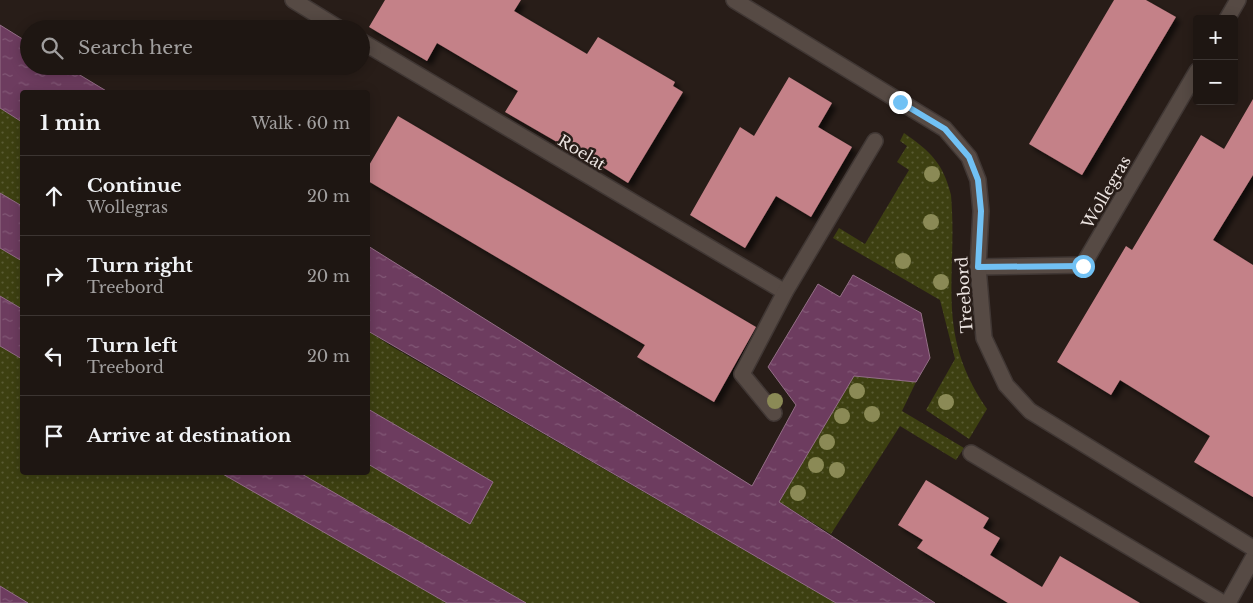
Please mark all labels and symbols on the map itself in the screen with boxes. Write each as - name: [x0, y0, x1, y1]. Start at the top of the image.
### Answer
- route end: [889, 91, 912, 114]
- street label: Roelat: [554, 130, 610, 174]
- street label: Wollegras: [1077, 152, 1135, 233]
- route start: [1072, 255, 1095, 278]
- street label: Treebord: [951, 256, 977, 334]

